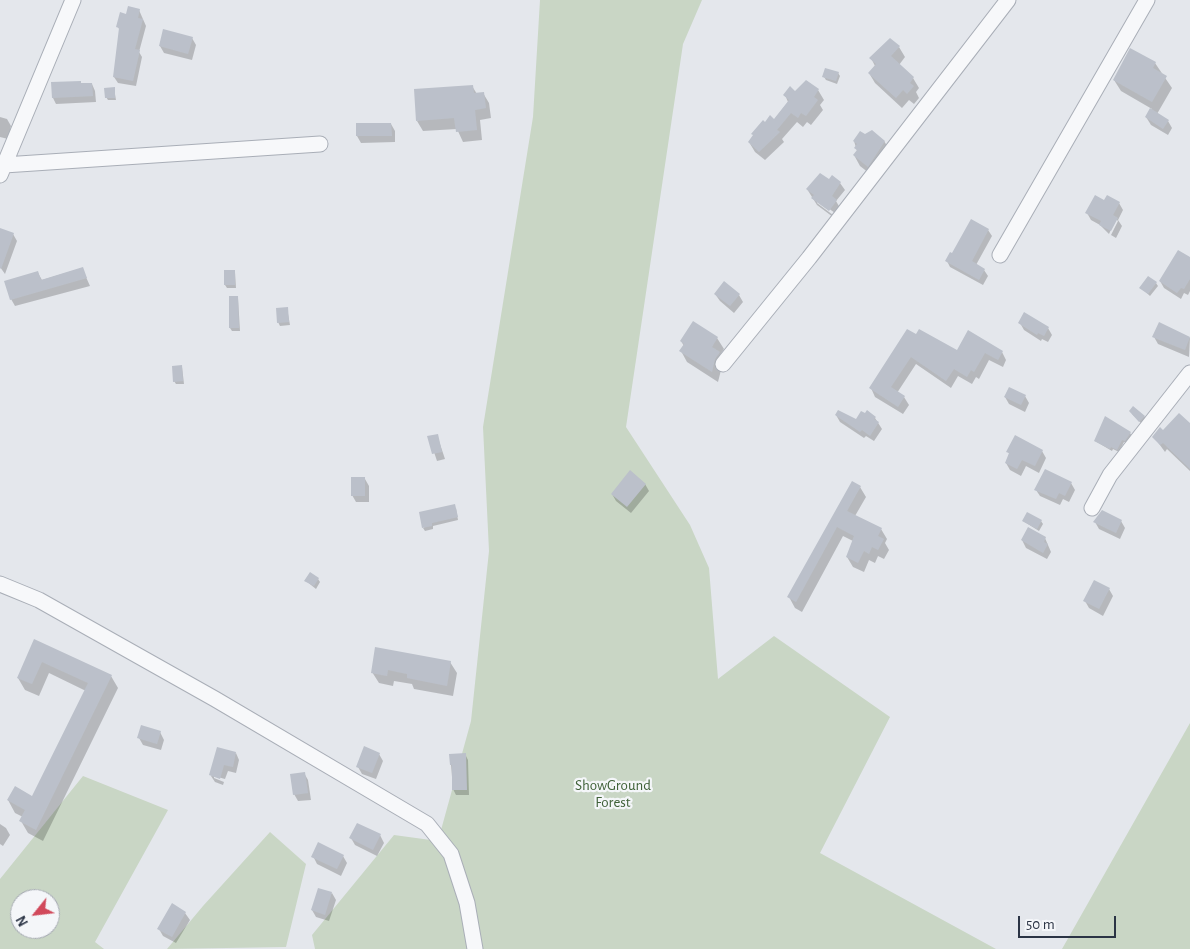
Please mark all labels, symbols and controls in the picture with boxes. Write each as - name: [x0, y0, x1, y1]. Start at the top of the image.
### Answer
- park label: ShowGround Forest: [575, 776, 651, 811]
- north arrow: [10, 889, 60, 939]
- scale bar: [1020, 906, 1118, 938]
- text: N: [14, 913, 31, 928]
- text: 50 m: [1026, 917, 1055, 932]

